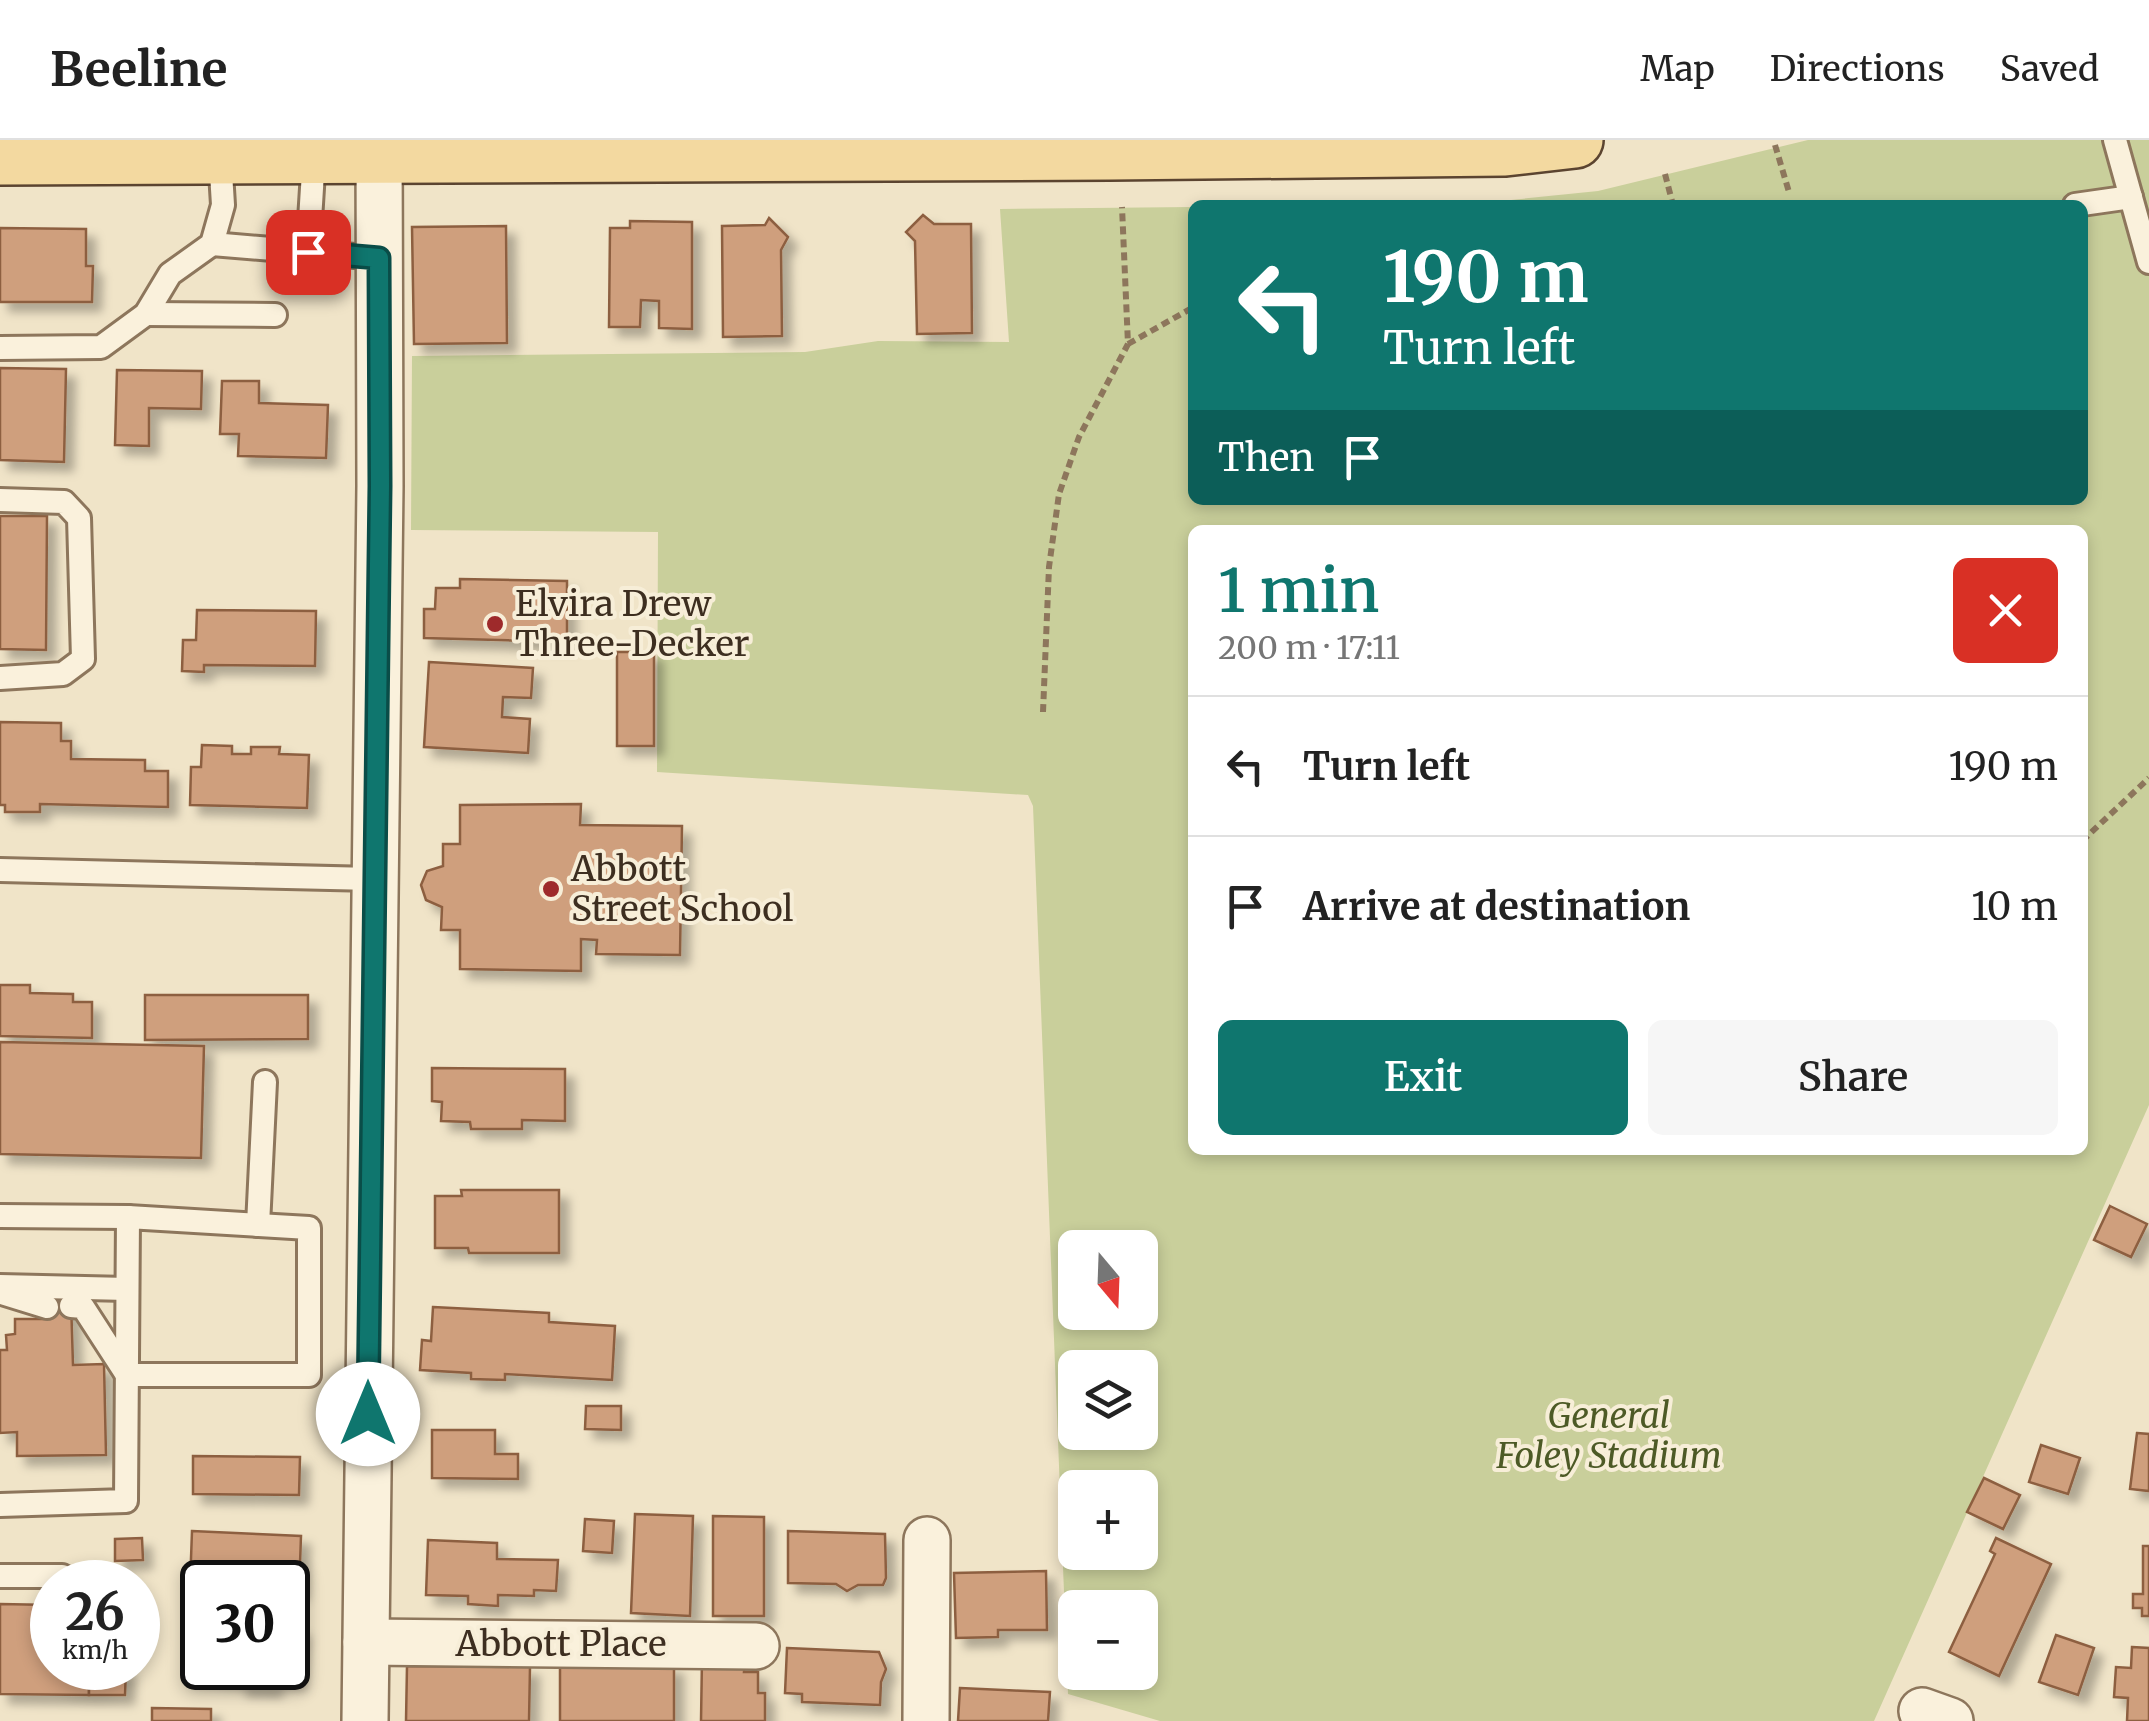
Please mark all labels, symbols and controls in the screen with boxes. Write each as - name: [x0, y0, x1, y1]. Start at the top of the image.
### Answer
- text: Beeline: [50, 39, 227, 99]
- text: Map: [1640, 47, 1715, 91]
- text: Directions: [1770, 47, 1945, 91]
- text: Saved: [2000, 47, 2099, 91]
- pin: [266, 210, 351, 295]
- icon: arrive: [281, 225, 336, 280]
- text: 190 m: [1383, 233, 1589, 321]
- icon: left: [1218, 240, 1348, 370]
- text: Turn left: [1383, 320, 1575, 376]
- icon: arrive: [1335, 430, 1390, 485]
- text: Then: [1218, 434, 1315, 481]
- text: 1 min: [1218, 553, 1379, 628]
- button: close: [1953, 558, 2058, 663]
- place label: Elvira Drew Three-Decker: [515, 582, 749, 666]
- marker: Elvira Drew Three-Decker: [484, 613, 506, 635]
- text: 200 m · 17:11: [1218, 628, 1400, 668]
- icon: left: [1218, 739, 1273, 794]
- text: Turn left: [1303, 743, 1470, 790]
- text: 190 m: [1948, 743, 2058, 790]
- place label: Abbott Street School: [570, 847, 793, 931]
- marker: Abbott Street School: [540, 878, 562, 900]
- icon: arrive: [1218, 879, 1273, 934]
- text: Arrive at destination: [1303, 883, 1690, 930]
- text: 10 m: [1971, 883, 2058, 930]
- button: Exit: [1218, 1020, 1628, 1135]
- button: Share: [1648, 1020, 2058, 1135]
- north arrow: [1058, 1230, 1158, 1330]
- map controls: [1058, 1230, 1158, 1690]
- button: layers: [1058, 1350, 1158, 1450]
- position arrow: [316, 1362, 420, 1466]
- park label: General Foley Stadium: [1495, 1394, 1722, 1478]
- button: +: [1058, 1470, 1158, 1570]
- speed limit sign: 30: [180, 1560, 310, 1690]
- text: 26: [65, 1581, 125, 1644]
- button: −: [1058, 1590, 1158, 1690]
- street label: Abbott Place: [455, 1622, 666, 1666]
- text: km/h: [62, 1634, 128, 1666]

